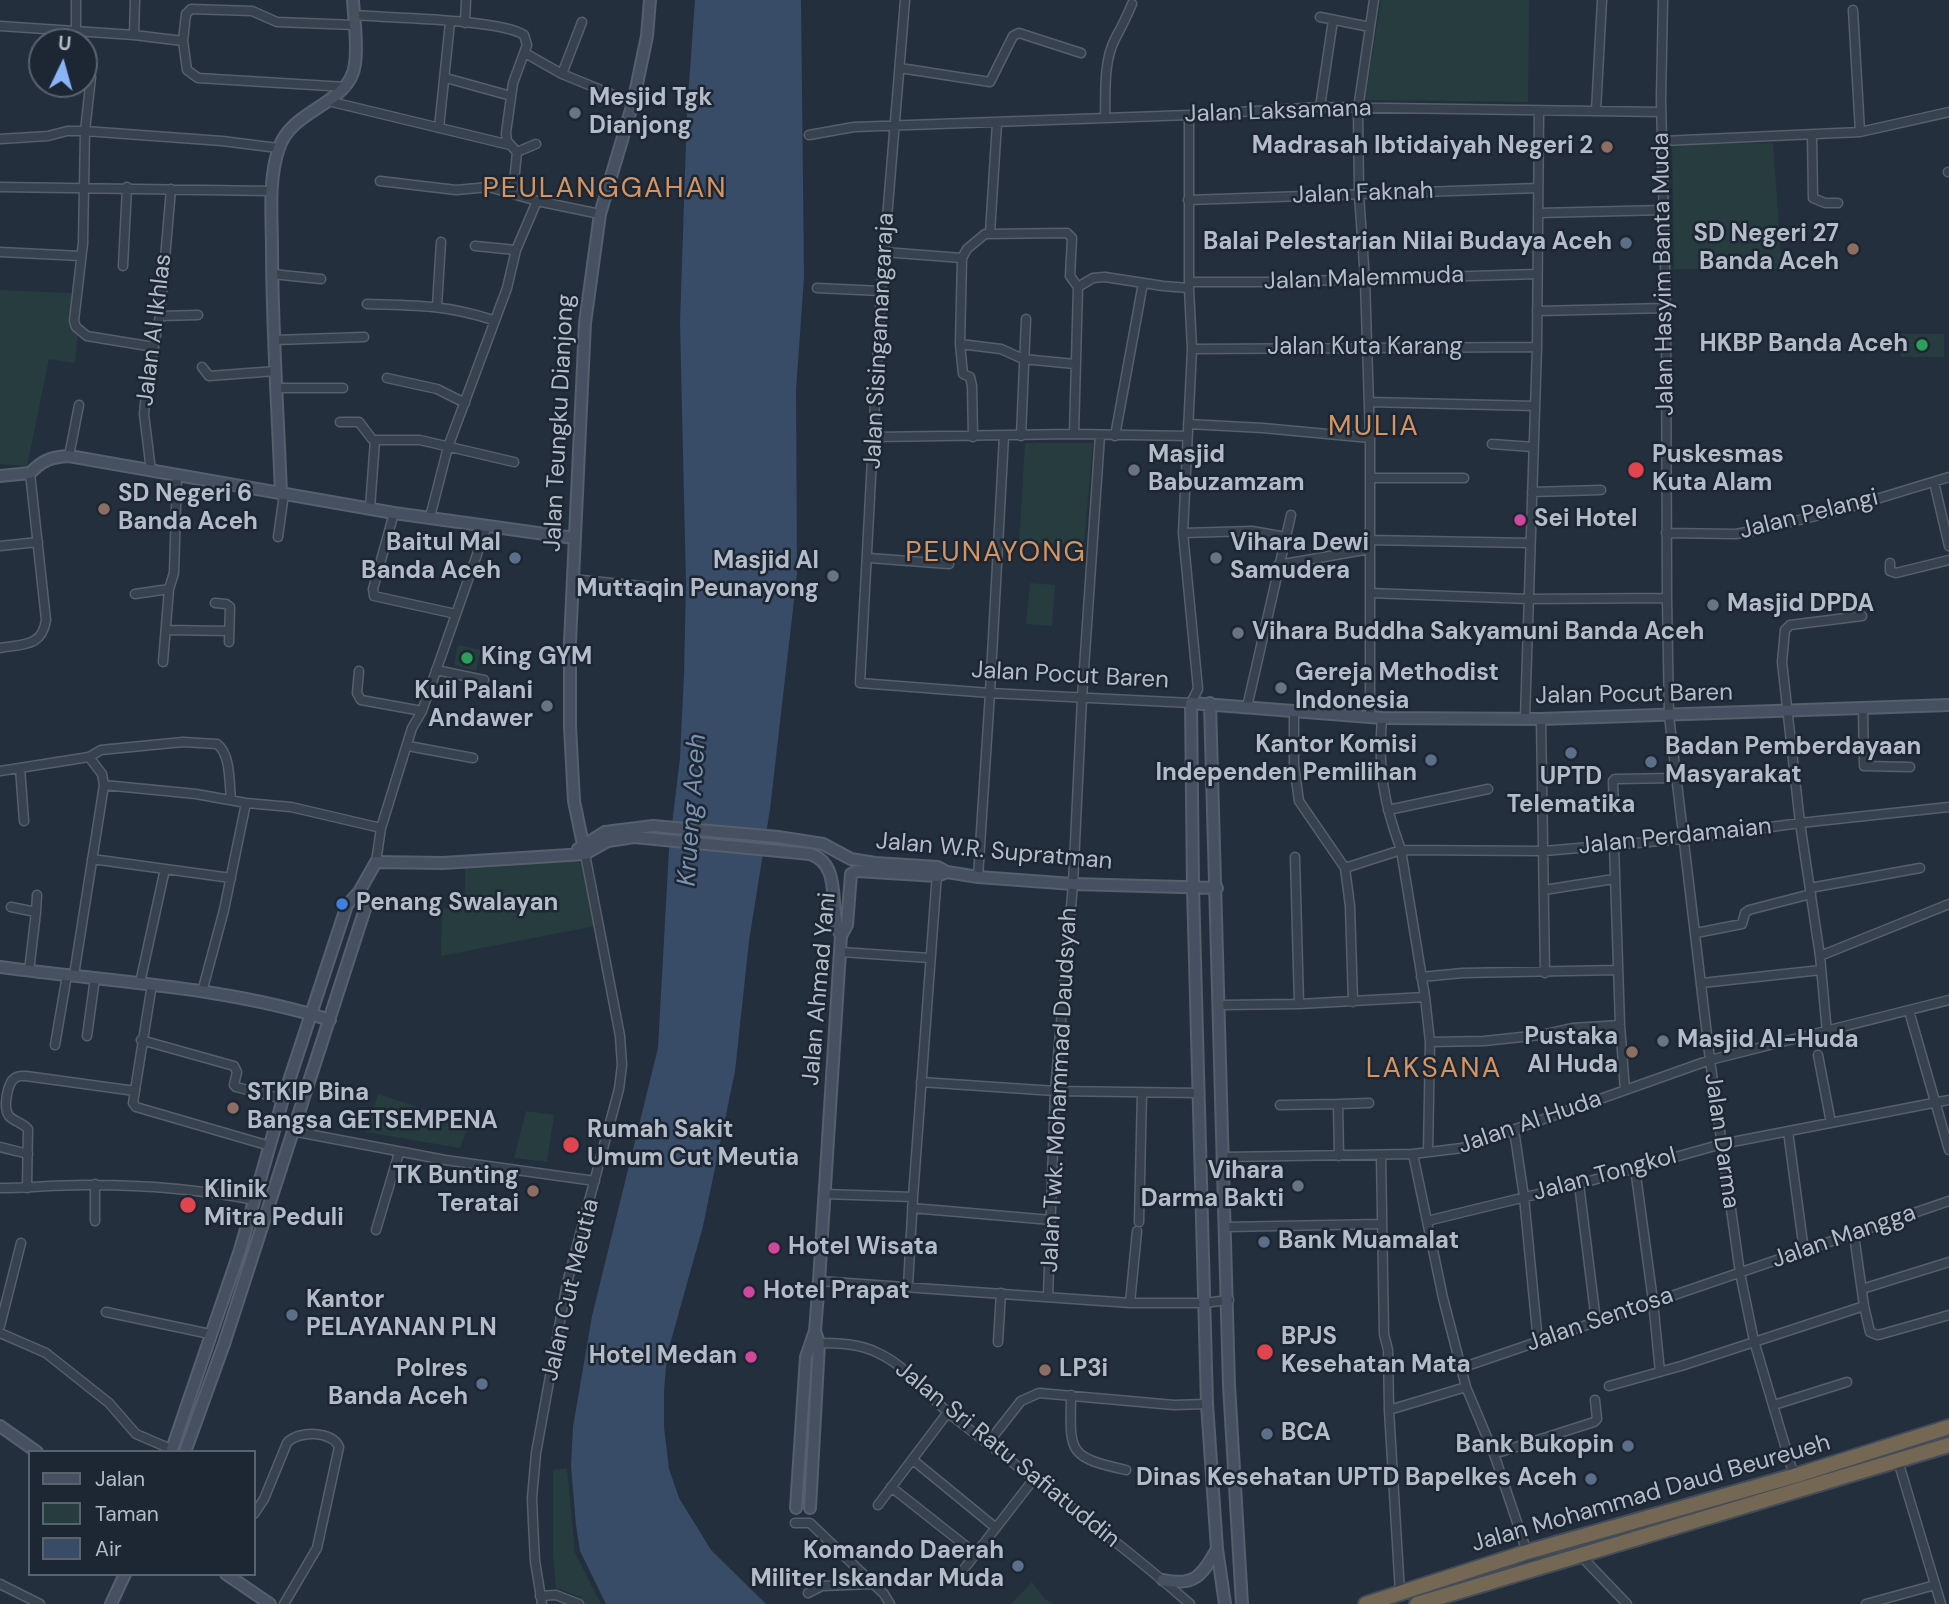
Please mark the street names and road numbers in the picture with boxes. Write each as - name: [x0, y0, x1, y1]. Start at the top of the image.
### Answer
- street label: Jalan Laksamana: [1184, 94, 1372, 130]
- street label: Jalan Hasyim Banta Muda: [1647, 132, 1681, 416]
- street label: Jalan Faknah: [1292, 177, 1434, 211]
- street label: Jalan Sisingamangaraja: [859, 212, 901, 470]
- street label: Jalan Al Ikhlas: [131, 252, 179, 408]
- street label: Jalan Malemmuda: [1263, 261, 1465, 297]
- street label: Jalan Teungku Dianjong: [539, 293, 581, 553]
- street label: Jalan Kuta Karang: [1267, 334, 1463, 362]
- street label: Jalan Pelangi: [1737, 484, 1881, 546]
- street label: Jalan Pocut Baren: [971, 656, 1169, 696]
- street label: Jalan Pocut Baren: [1535, 679, 1733, 711]
- street label: Jalan Perdamaian: [1577, 813, 1773, 861]
- street label: Jalan W.R. Supratman: [875, 827, 1113, 877]
- street label: Jalan Ahmad Yani: [797, 891, 843, 1087]
- street label: Jalan Twk. Mohammad Daudsyah: [1036, 907, 1084, 1273]
- street label: Jalan Darma: [1697, 1071, 1745, 1211]
- street label: Jalan Al Huda: [1455, 1085, 1605, 1161]
- street label: Jalan Tongkol: [1530, 1142, 1680, 1208]
- street label: Jalan Cut Meutia: [536, 1196, 606, 1384]
- street label: Jalan Mangga: [1768, 1199, 1920, 1275]
- street label: Jalan Sentosa: [1523, 1281, 1677, 1359]
- street label: Jalan Sri Ratu Safiatuddin: [889, 1355, 1125, 1555]
- street label: Jalan Mohammad Daud Beureueh: [1468, 1429, 1834, 1559]

